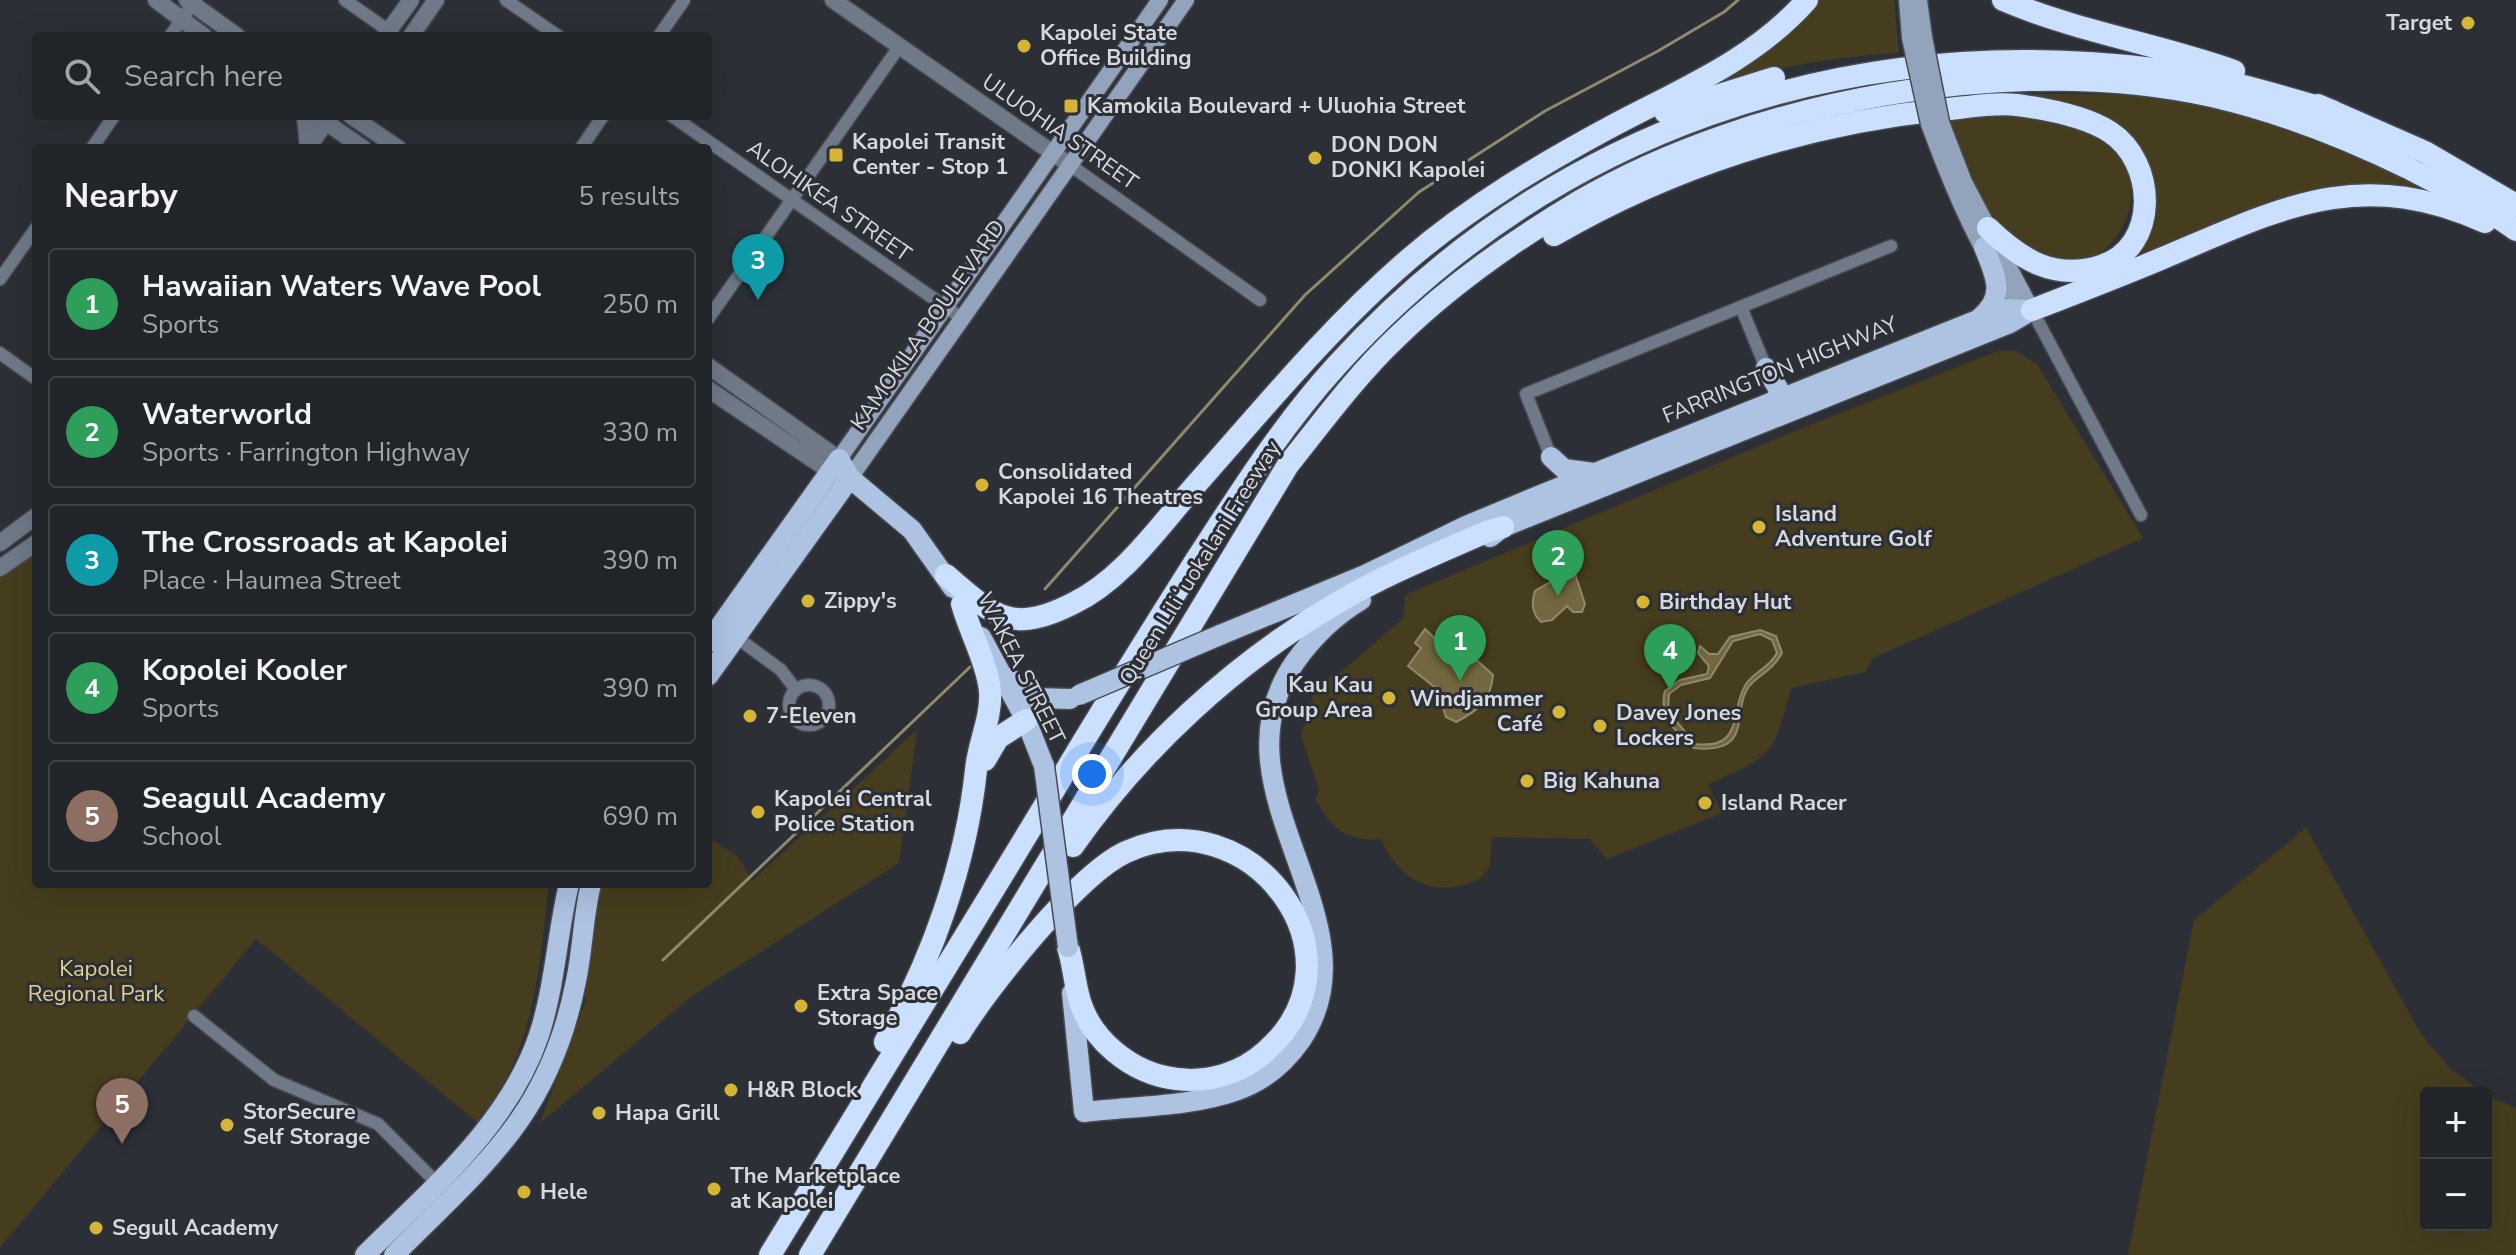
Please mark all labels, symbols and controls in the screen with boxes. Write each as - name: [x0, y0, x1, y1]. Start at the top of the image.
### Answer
- place label: Target: [2386, 8, 2453, 38]
- marker: Target: [2459, 14, 2477, 32]
- place label: Kapolei State Office Building: [1040, 18, 1192, 73]
- search box: [32, 32, 712, 120]
- marker: Kapolei State Office Building: [1015, 37, 1033, 55]
- icon: search: [60, 54, 104, 98]
- text: Search here: [124, 56, 283, 97]
- street label: ULUOHIA STREET: [976, 67, 1145, 198]
- place label: Kamokila Boulevard + Uluohia Street: [1087, 91, 1466, 121]
- marker: Kamokila Boulevard + Uluohia Street: [1062, 97, 1080, 115]
- place label: Kapolei Transit Center - Stop 1: [852, 127, 1008, 182]
- place label: DON DON DONKI Kapolei: [1331, 130, 1485, 185]
- street label: ALOHIKEA STREET: [741, 133, 918, 269]
- marker: Kapolei Transit Center - Stop 1: [827, 146, 845, 164]
- marker: DON DON DONKI Kapolei: [1306, 149, 1324, 167]
- text: Nearby: [64, 173, 178, 219]
- text: 5 results: [579, 179, 680, 214]
- street label: KAMOKILA BOULEVARD: [844, 214, 1012, 436]
- pin: 3: [732, 234, 784, 300]
- text: Hawaiian Waters Wave Pool: [142, 266, 541, 307]
- text: 1: [84, 287, 100, 322]
- text: 250 m: [602, 287, 678, 322]
- text: Sports: [142, 307, 219, 342]
- street label: FARRINGTON HIGHWAY: [1658, 309, 1903, 431]
- text: Waterworld: [142, 394, 312, 435]
- text: 2: [84, 415, 100, 450]
- text: 330 m: [602, 415, 678, 450]
- street label: Queen Liliʻuokalani Freeway: [1112, 434, 1288, 691]
- text: Sports · Farrington Highway: [142, 435, 470, 470]
- place label: Consolidated Kapolei 16 Theatres: [998, 457, 1203, 512]
- marker: Consolidated Kapolei 16 Theatres: [973, 476, 991, 494]
- place label: Island Adventure Golf: [1775, 499, 1933, 554]
- marker: Island Adventure Golf: [1750, 518, 1768, 536]
- text: The Crossroads at Kapolei: [142, 522, 508, 563]
- pin: 2: [1532, 530, 1584, 596]
- text: 3: [84, 543, 100, 578]
- text: 390 m: [602, 543, 678, 578]
- text: Place · Haumea Street: [142, 563, 400, 598]
- place label: Zippy's: [824, 586, 897, 616]
- street label: WAKEA STREET: [970, 587, 1073, 750]
- place label: Birthday Hut: [1659, 587, 1792, 617]
- marker: Zippy's: [799, 592, 817, 610]
- marker: Birthday Hut: [1634, 593, 1652, 611]
- pin: 1: [1434, 615, 1486, 681]
- pin: 4: [1644, 624, 1696, 690]
- text: Kopolei Kooler: [142, 650, 347, 691]
- place label: Kau Kau Group Area: [1255, 670, 1373, 725]
- text: 4: [84, 671, 100, 706]
- text: 390 m: [602, 671, 678, 706]
- place label: Windjammer Café: [1410, 684, 1543, 739]
- marker: Kau Kau Group Area: [1380, 689, 1398, 707]
- text: Sports: [142, 691, 219, 726]
- place label: Davey Jones Lockers: [1616, 698, 1741, 753]
- place label: 7-Eleven: [766, 701, 857, 731]
- marker: Windjammer Café: [1550, 703, 1568, 721]
- marker: 7-Eleven: [741, 707, 759, 725]
- marker: Davey Jones Lockers: [1591, 717, 1609, 735]
- your location: [1072, 754, 1112, 794]
- place label: Big Kahuna: [1543, 766, 1660, 796]
- marker: Big Kahuna: [1518, 772, 1536, 790]
- text: Seagull Academy: [142, 778, 385, 819]
- place label: Kapolei Central Police Station: [774, 784, 932, 839]
- place label: Island Racer: [1721, 788, 1847, 818]
- marker: Island Racer: [1696, 794, 1714, 812]
- text: 5: [84, 799, 100, 834]
- text: 690 m: [602, 799, 678, 834]
- marker: Kapolei Central Police Station: [749, 803, 767, 821]
- text: School: [142, 819, 221, 854]
- park label: Kapolei Regional Park: [28, 954, 165, 1009]
- place label: Extra Space Storage: [817, 978, 938, 1033]
- marker: Extra Space Storage: [792, 997, 810, 1015]
- place label: H&R Block: [747, 1075, 859, 1105]
- pin: 5: [96, 1078, 148, 1144]
- marker: H&R Block: [722, 1081, 740, 1099]
- map controls: [2420, 1087, 2492, 1231]
- button: +: [2420, 1087, 2492, 1159]
- place label: StorSecure Self Storage: [243, 1097, 370, 1152]
- place label: Hapa Grill: [615, 1098, 720, 1128]
- marker: Hapa Grill: [590, 1104, 608, 1122]
- marker: StorSecure Self Storage: [218, 1116, 236, 1134]
- button: −: [2420, 1159, 2492, 1231]
- place label: The Marketplace at Kapolei: [730, 1161, 900, 1216]
- place label: Hele: [540, 1177, 588, 1207]
- marker: The Marketplace at Kapolei: [705, 1180, 723, 1198]
- marker: Hele: [515, 1183, 533, 1201]
- place label: Segull Academy: [112, 1213, 279, 1243]
- marker: Segull Academy: [87, 1219, 105, 1237]

